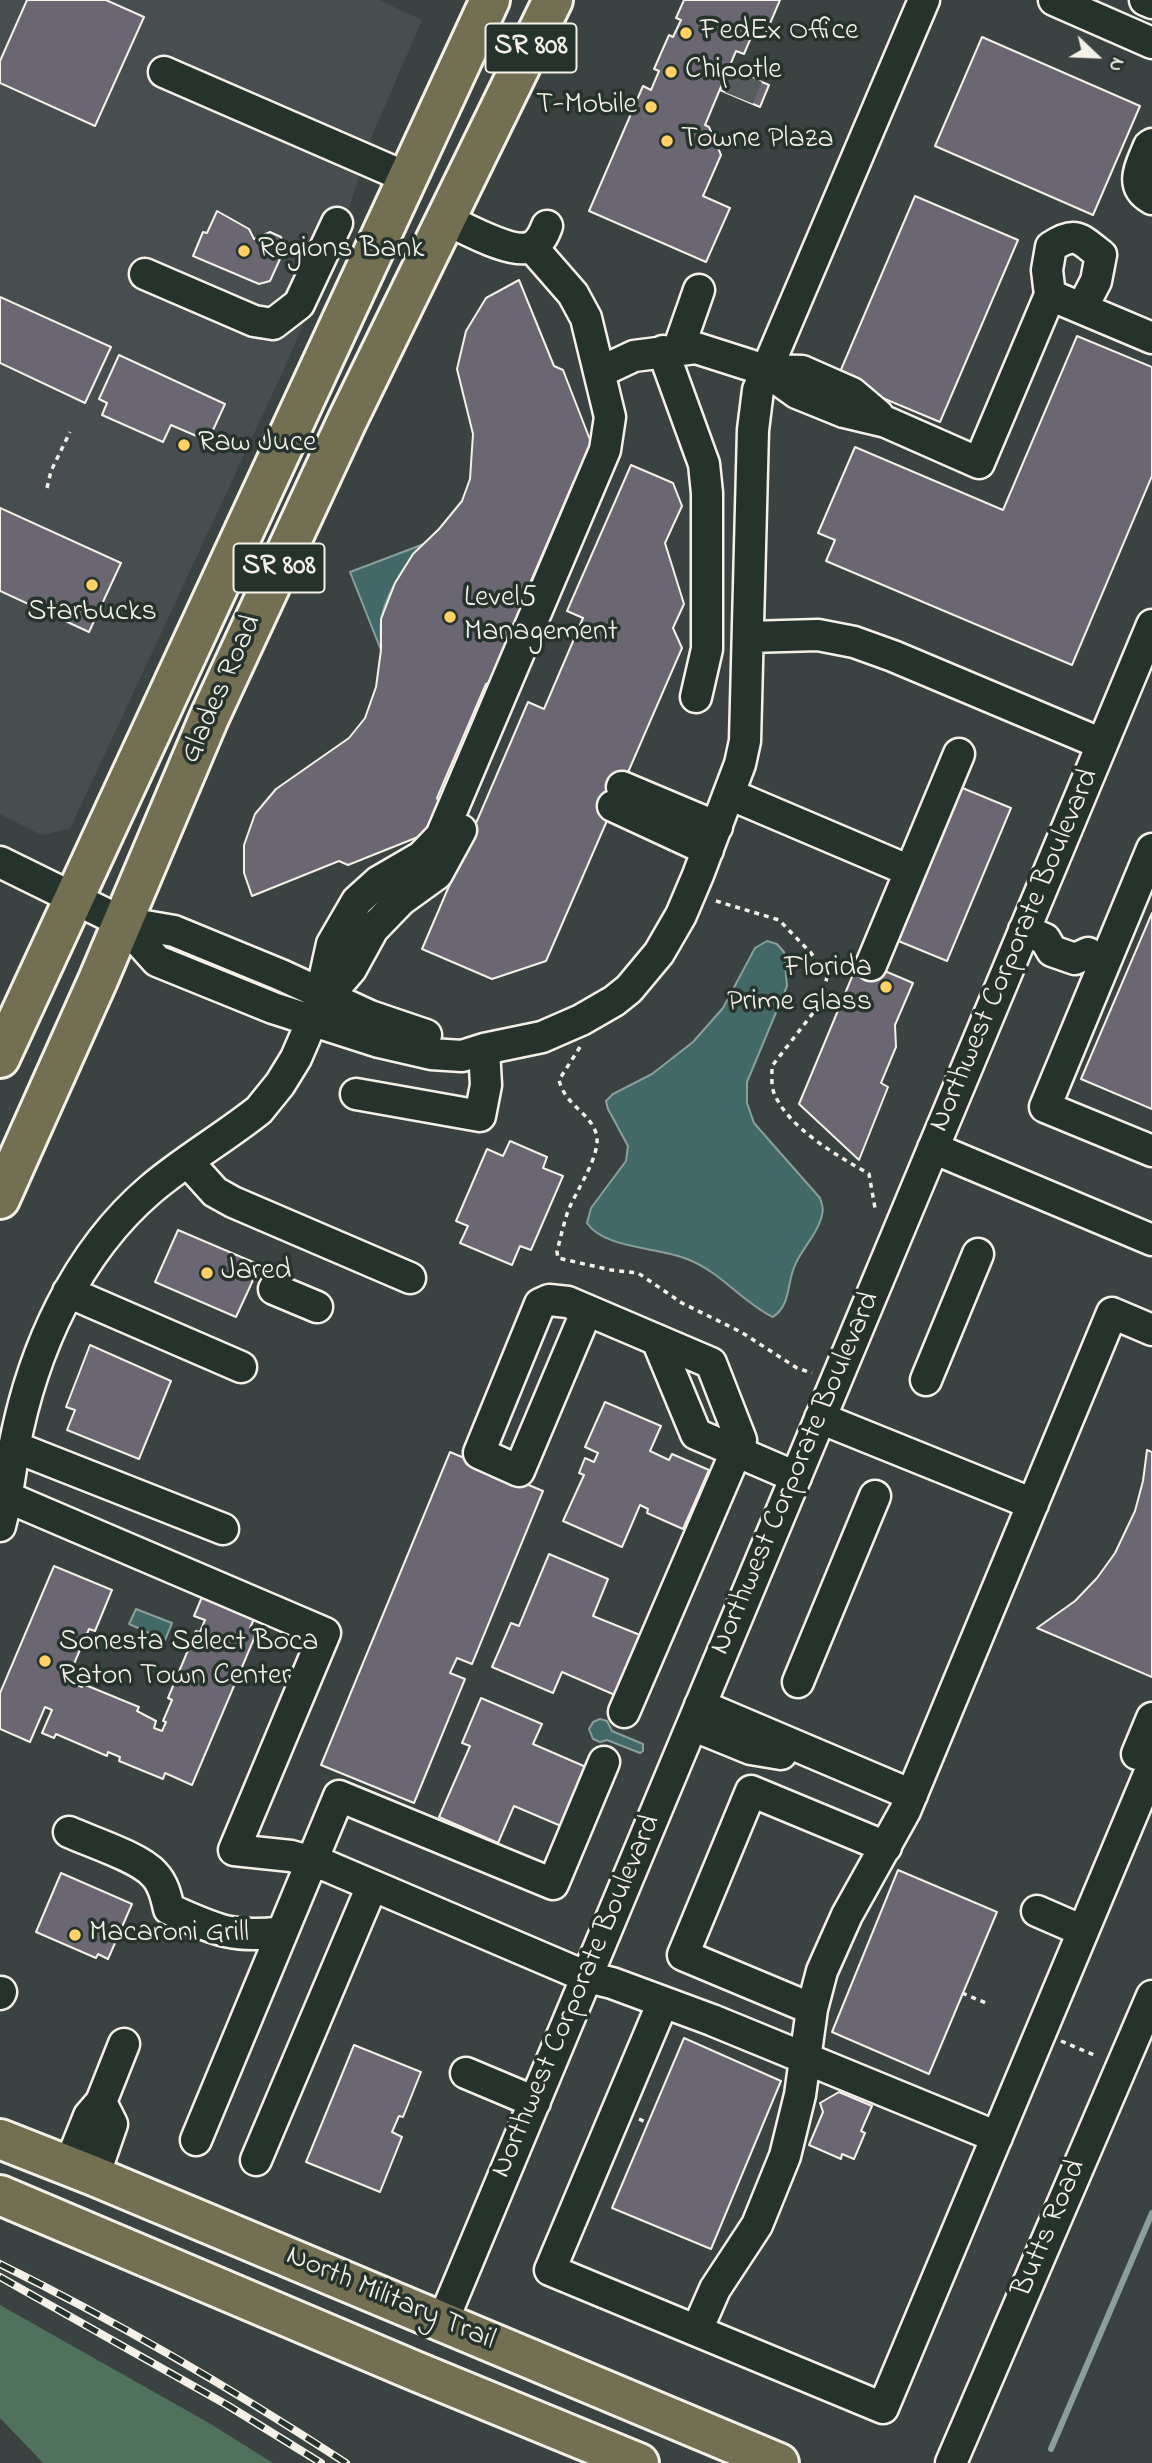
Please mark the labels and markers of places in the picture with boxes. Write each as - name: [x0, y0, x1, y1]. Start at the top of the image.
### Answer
- place label: FedEx Office: [700, 15, 858, 51]
- marker: FedEx Office: [678, 25, 694, 41]
- place label: Chipotle: [685, 54, 782, 90]
- marker: Chipotle: [663, 64, 679, 80]
- place label: T-Mobile: [536, 89, 637, 125]
- marker: T-Mobile: [643, 99, 659, 115]
- place label: Towne Plaza: [681, 123, 834, 159]
- marker: Towne Plaza: [659, 133, 675, 149]
- place label: Regions Bank: [258, 233, 424, 269]
- marker: Regions Bank: [236, 243, 252, 259]
- place label: Raw Juce: [198, 427, 316, 463]
- marker: Raw Juce: [176, 437, 192, 453]
- marker: Starbucks: [84, 577, 100, 593]
- place label: Level5 Management: [464, 582, 618, 652]
- place label: Starbucks: [27, 596, 157, 632]
- marker: Level5 Management: [442, 609, 458, 625]
- place label: Florida Prime Glass: [727, 952, 872, 1023]
- marker: Florida Prime Glass: [878, 979, 894, 995]
- place label: Jared: [221, 1255, 291, 1291]
- marker: Jared: [199, 1265, 215, 1281]
- place label: Sonesta Select Boca Raton Town Center: [59, 1626, 319, 1696]
- marker: Sonesta Select Boca Raton Town Center: [37, 1653, 53, 1669]
- place label: Macaroni Grill: [89, 1917, 249, 1953]
- marker: Macaroni Grill: [67, 1927, 83, 1943]

